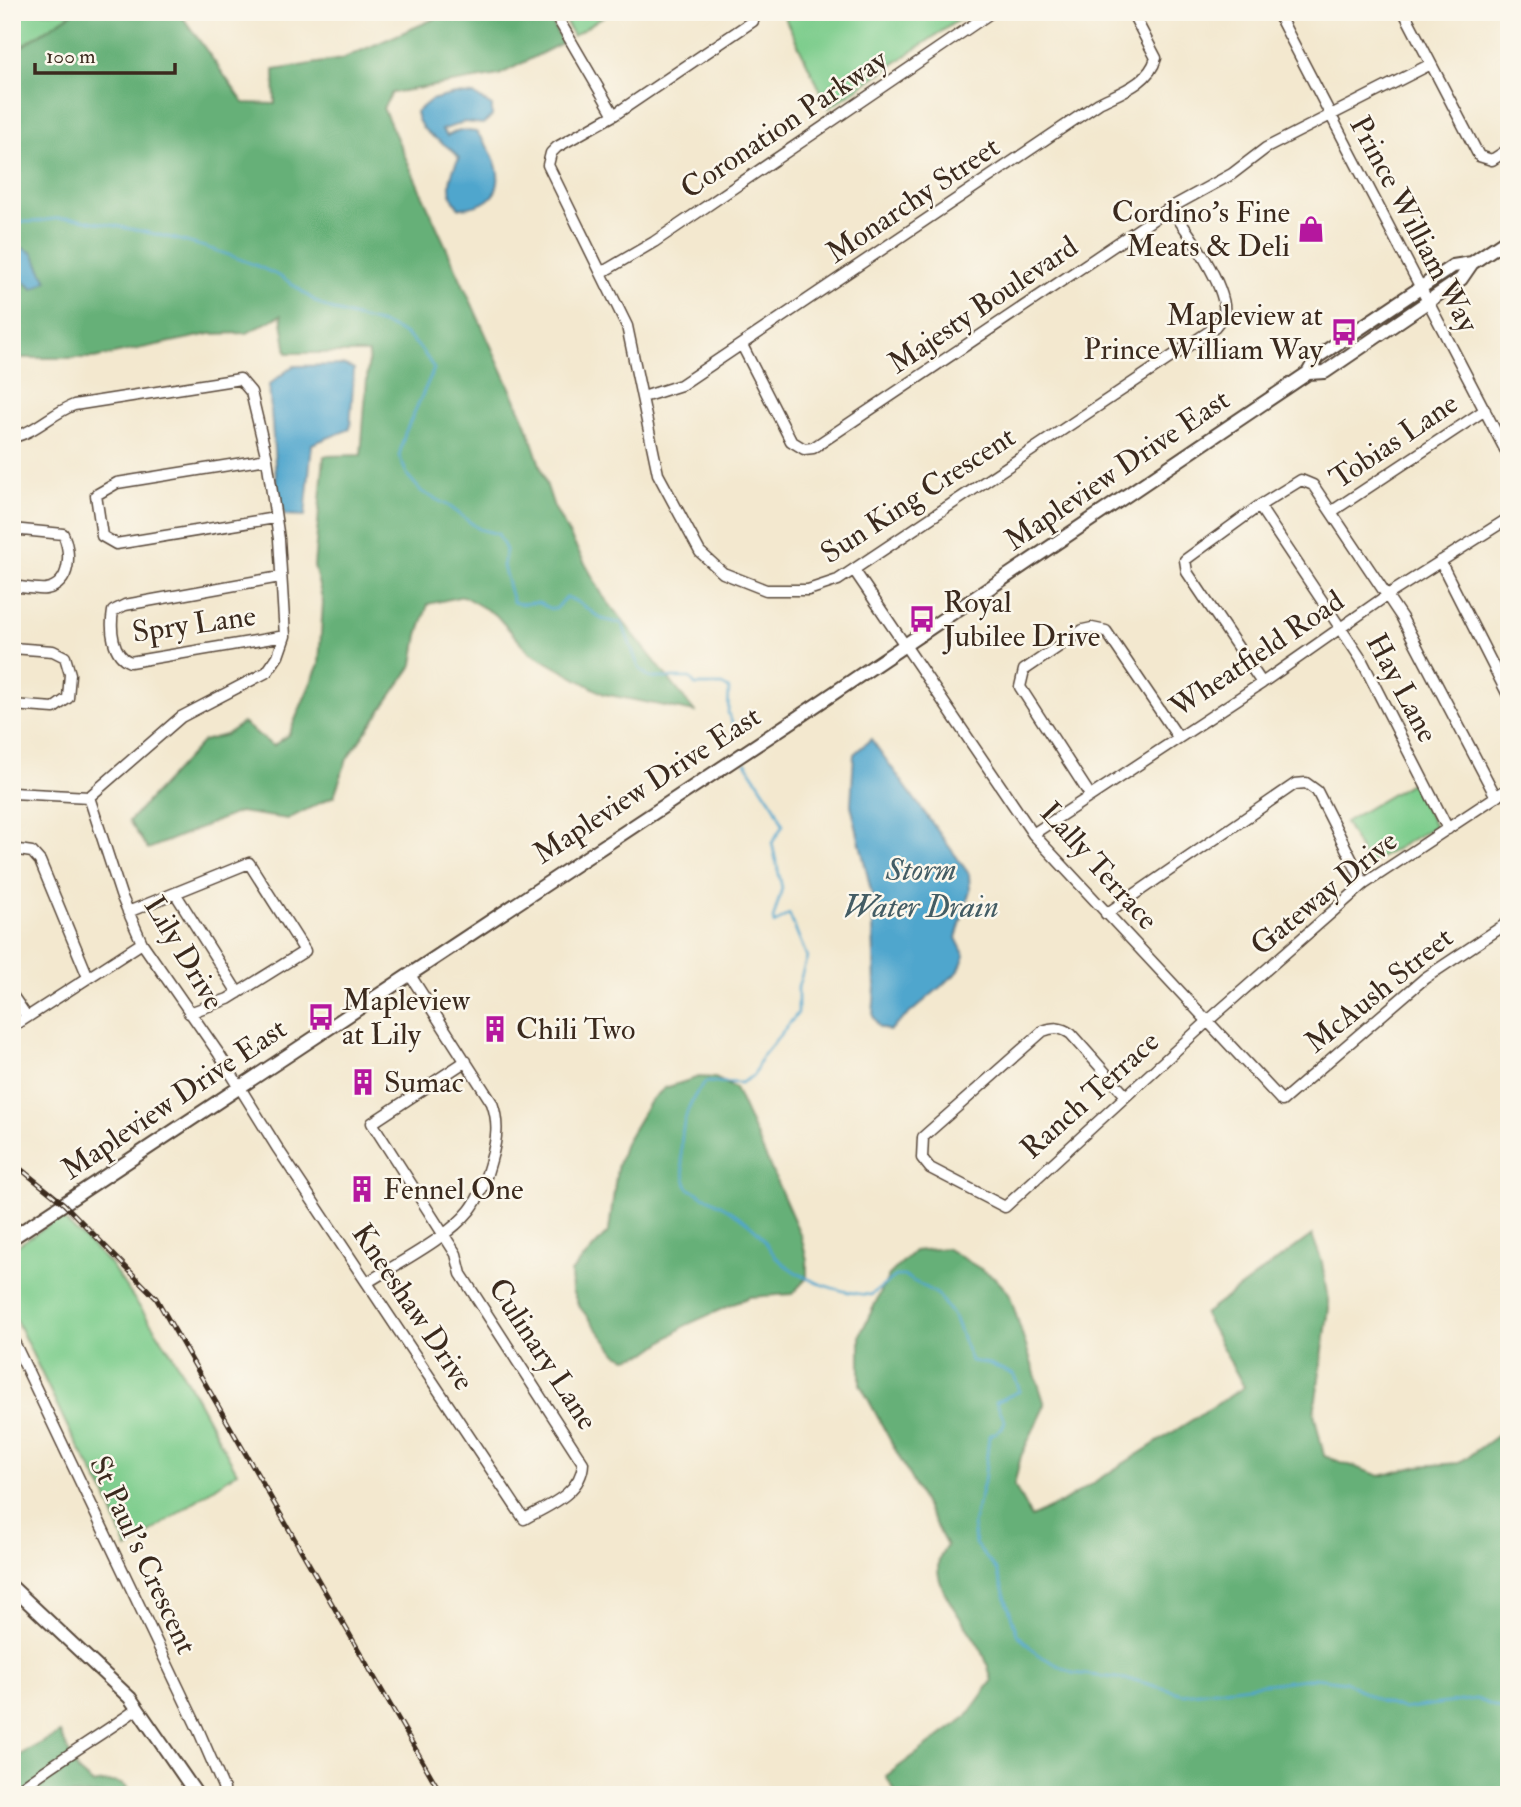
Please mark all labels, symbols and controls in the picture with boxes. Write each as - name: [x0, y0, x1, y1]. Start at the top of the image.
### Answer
- scale bar: [35, 32, 175, 76]
- street label: Coronation Parkway: [674, 41, 895, 207]
- text: 100 m: [46, 43, 96, 70]
- street label: Prince William Way: [1341, 109, 1487, 339]
- street label: Monarchy Street: [819, 128, 1007, 272]
- place label: Cordino's Fine Meats & Deli: [1112, 194, 1290, 265]
- shop icon: Cordino's Fine Meats & Deli: [1296, 214, 1326, 244]
- street label: Majesty Boulevard: [881, 228, 1085, 382]
- place label: Mapleview at Prince William Way: [1083, 297, 1324, 368]
- bus stop icon: Mapleview at Prince William Way: [1329, 317, 1359, 347]
- street label: Mapleview Drive East: [998, 381, 1237, 559]
- street label: Tobias Lane: [1323, 385, 1465, 497]
- street label: Sun King Crescent: [814, 418, 1022, 572]
- street label: Wheatfield Road: [1162, 582, 1351, 726]
- place label: Royal Jubilee Drive: [942, 584, 1100, 655]
- street label: Spry Lane: [130, 597, 258, 651]
- bus stop icon: Royal Jubilee Drive: [907, 604, 937, 634]
- street label: Hay Lane: [1358, 627, 1446, 749]
- street label: Mapleview Drive East: [527, 698, 768, 872]
- street label: Lally Terrace: [1032, 794, 1166, 938]
- street label: Gateway Drive: [1243, 822, 1405, 964]
- water label: Storm Water Drain: [843, 850, 999, 927]
- street label: Lily Drive: [136, 890, 232, 1016]
- street label: McAush Street: [1298, 919, 1461, 1061]
- place label: Mapleview at Lily: [342, 982, 471, 1053]
- bus stop icon: Mapleview at Lily: [306, 1002, 336, 1032]
- street label: Mapleview Drive East: [55, 1010, 294, 1188]
- place label: Chili Two: [516, 1011, 635, 1048]
- building icon: Chili Two: [480, 1014, 510, 1044]
- street label: Ranch Terrace: [1013, 1023, 1167, 1167]
- place label: Sumac: [384, 1064, 464, 1101]
- building icon: Sumac: [348, 1067, 378, 1097]
- place label: Fennel One: [383, 1171, 524, 1208]
- building icon: Fennel One: [347, 1174, 377, 1204]
- street label: Kneeshaw Drive: [344, 1217, 482, 1397]
- street label: Culinary Lane: [480, 1271, 606, 1437]
- street label: St Paul's Crescent: [81, 1450, 205, 1660]

